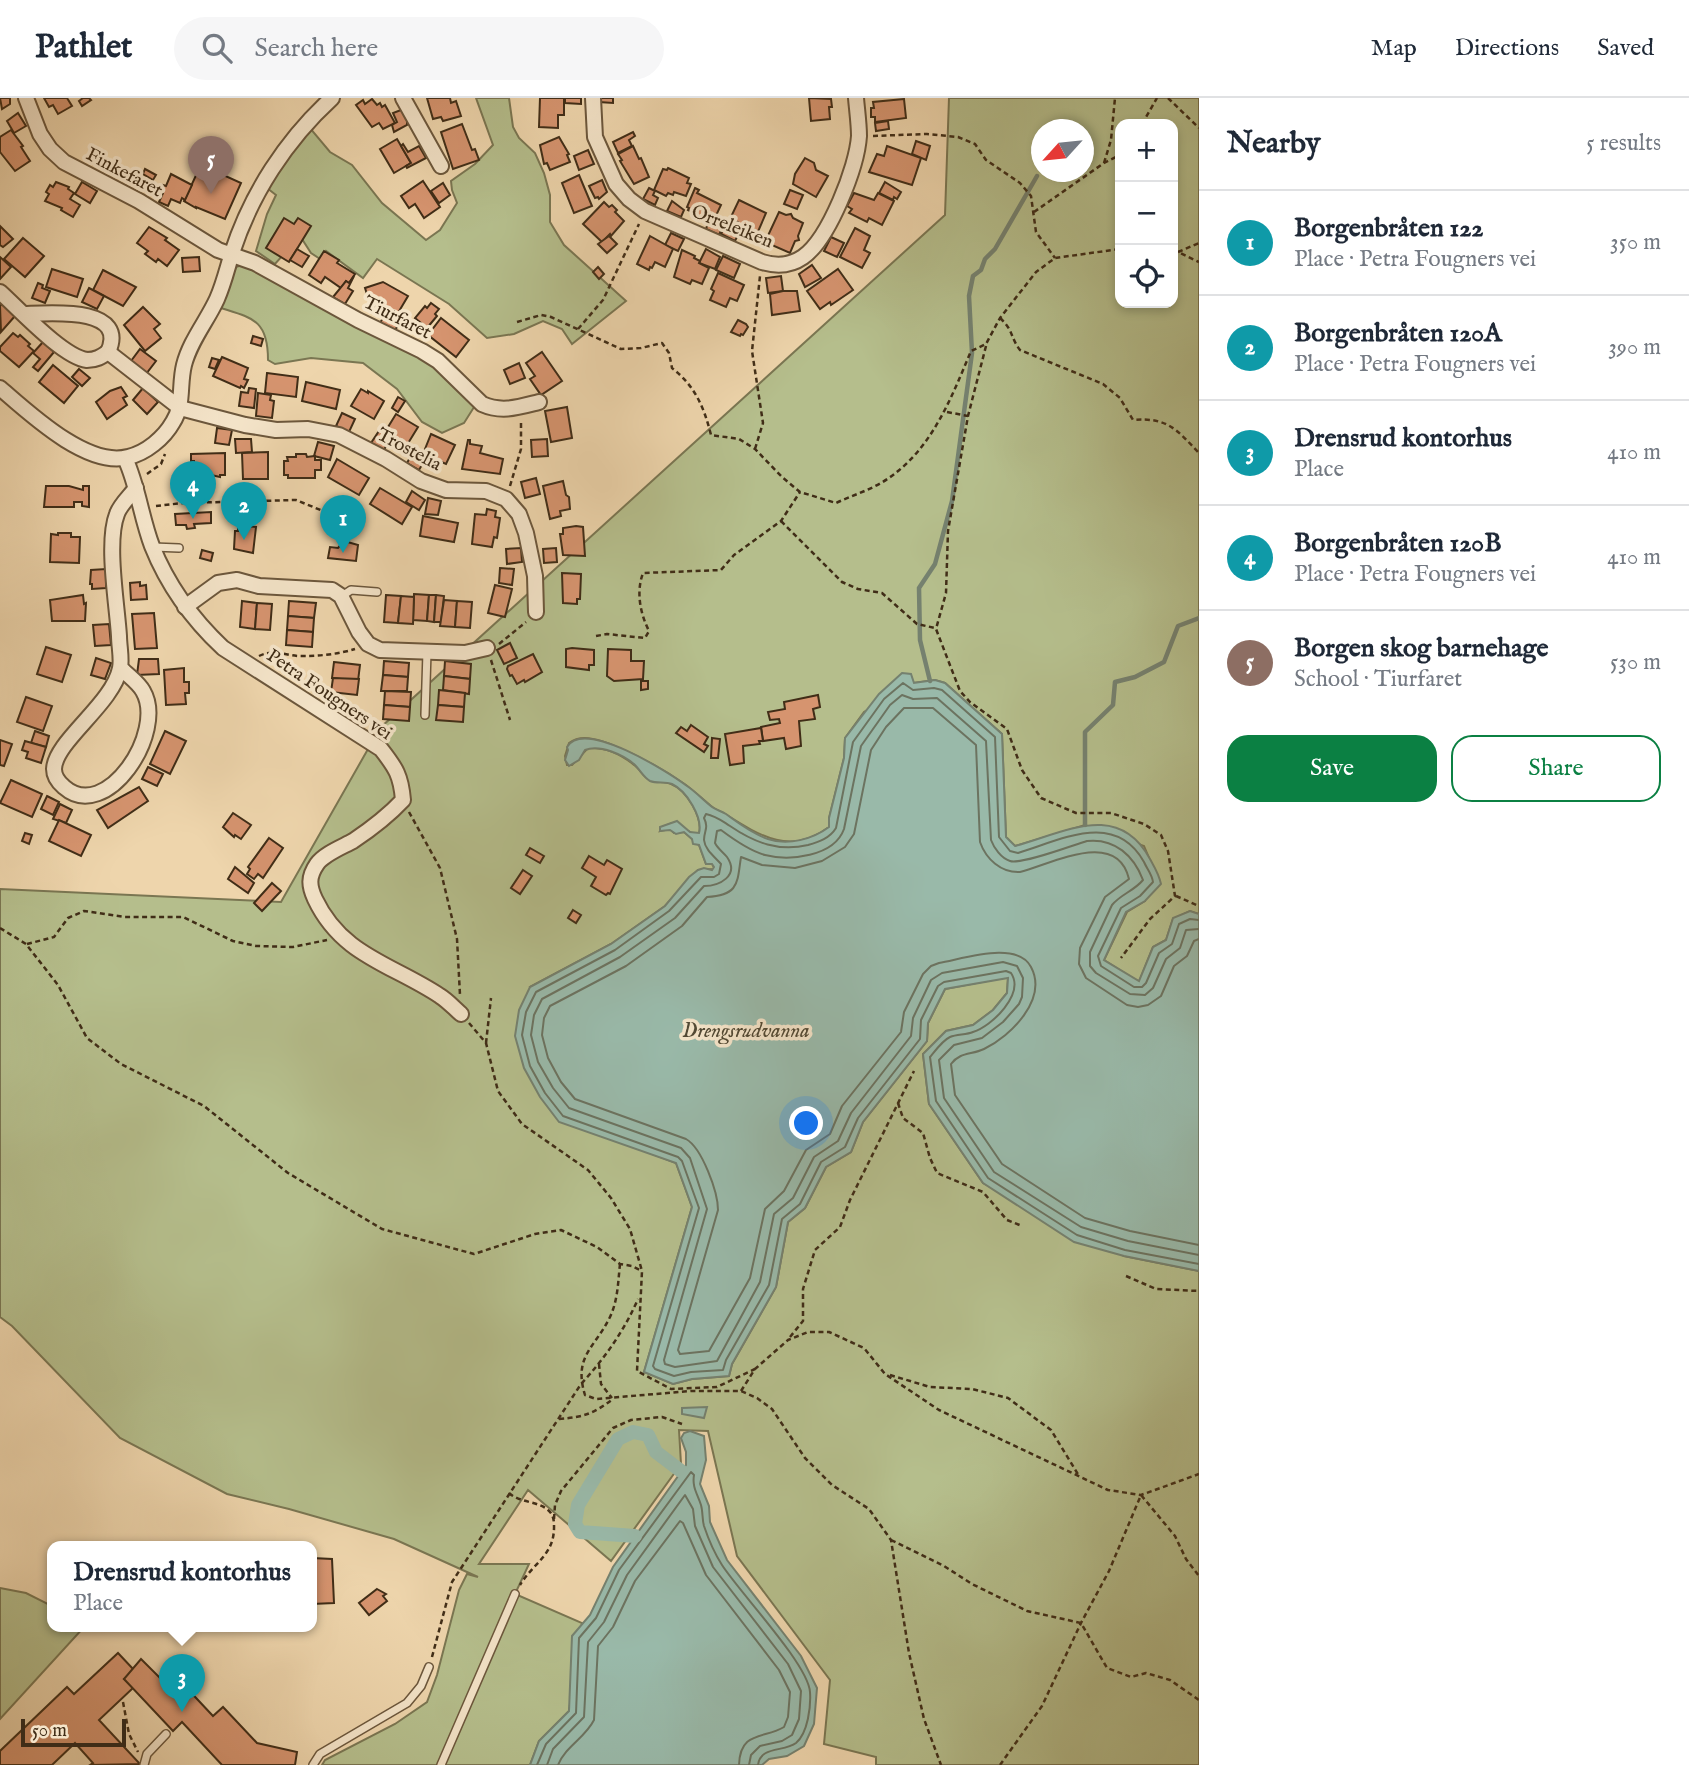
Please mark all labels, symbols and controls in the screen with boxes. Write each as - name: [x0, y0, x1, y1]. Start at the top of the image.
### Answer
- search box: [174, 17, 664, 80]
- text: Pathlet: [35, 27, 132, 69]
- icon: search: [198, 29, 236, 67]
- text: Search here: [254, 32, 378, 65]
- text: Map: [1371, 33, 1417, 64]
- text: Directions: [1455, 33, 1559, 64]
- text: Saved: [1597, 33, 1654, 64]
- north arrow: [1031, 119, 1094, 182]
- map controls: [1115, 119, 1178, 308]
- button: +: [1115, 119, 1178, 182]
- text: Nearby: [1227, 125, 1320, 163]
- text: 5 results: [1586, 129, 1661, 158]
- pin: 5: [188, 136, 234, 194]
- street label: Finkefaret: [82, 143, 167, 203]
- button: −: [1115, 182, 1178, 245]
- street label: Orreleiken: [688, 200, 776, 254]
- text: Borgenbråten 122: [1294, 212, 1484, 245]
- text: 1: [1246, 228, 1254, 257]
- text: 350 m: [1610, 228, 1661, 257]
- button: locate: [1115, 245, 1178, 308]
- text: Place · Petra Fougners vei: [1294, 245, 1536, 274]
- street label: Tiurfaret: [359, 291, 435, 345]
- text: Borgenbråten 120A: [1294, 317, 1502, 350]
- text: 2: [1245, 333, 1255, 362]
- text: 390 m: [1608, 333, 1661, 362]
- text: Place · Petra Fougners vei: [1294, 350, 1536, 379]
- text: Drensrud kontorhus: [1294, 422, 1512, 455]
- street label: Trostelia: [372, 423, 446, 477]
- text: 3: [1246, 438, 1254, 467]
- text: 410 m: [1607, 438, 1661, 467]
- text: Place: [1294, 455, 1344, 484]
- pin: 4: [170, 461, 216, 519]
- pin: 2: [221, 482, 267, 540]
- pin: 1: [320, 495, 366, 553]
- text: Borgenbråten 120B: [1294, 527, 1501, 560]
- text: 4: [1244, 543, 1256, 572]
- text: 410 m: [1607, 543, 1661, 572]
- text: Place · Petra Fougners vei: [1294, 560, 1536, 589]
- text: Borgen skog barnehage: [1294, 632, 1548, 665]
- street label: Petra Fougners vei: [262, 644, 396, 746]
- text: 5: [1246, 648, 1254, 677]
- text: 530 m: [1610, 648, 1661, 677]
- text: School · Tiurfaret: [1294, 665, 1462, 694]
- button: Save: [1227, 735, 1437, 802]
- button: Share: [1451, 735, 1661, 802]
- water label: Drengsrudvanna: [682, 1018, 810, 1045]
- your location: [789, 1106, 823, 1140]
- popup: [47, 1541, 317, 1632]
- text: Drensrud kontorhus: [73, 1556, 291, 1589]
- text: Place: [73, 1589, 123, 1618]
- pin: 3: [159, 1654, 205, 1712]
- scale bar: [21, 1716, 126, 1748]
- text: 50 m: [32, 1719, 67, 1743]

